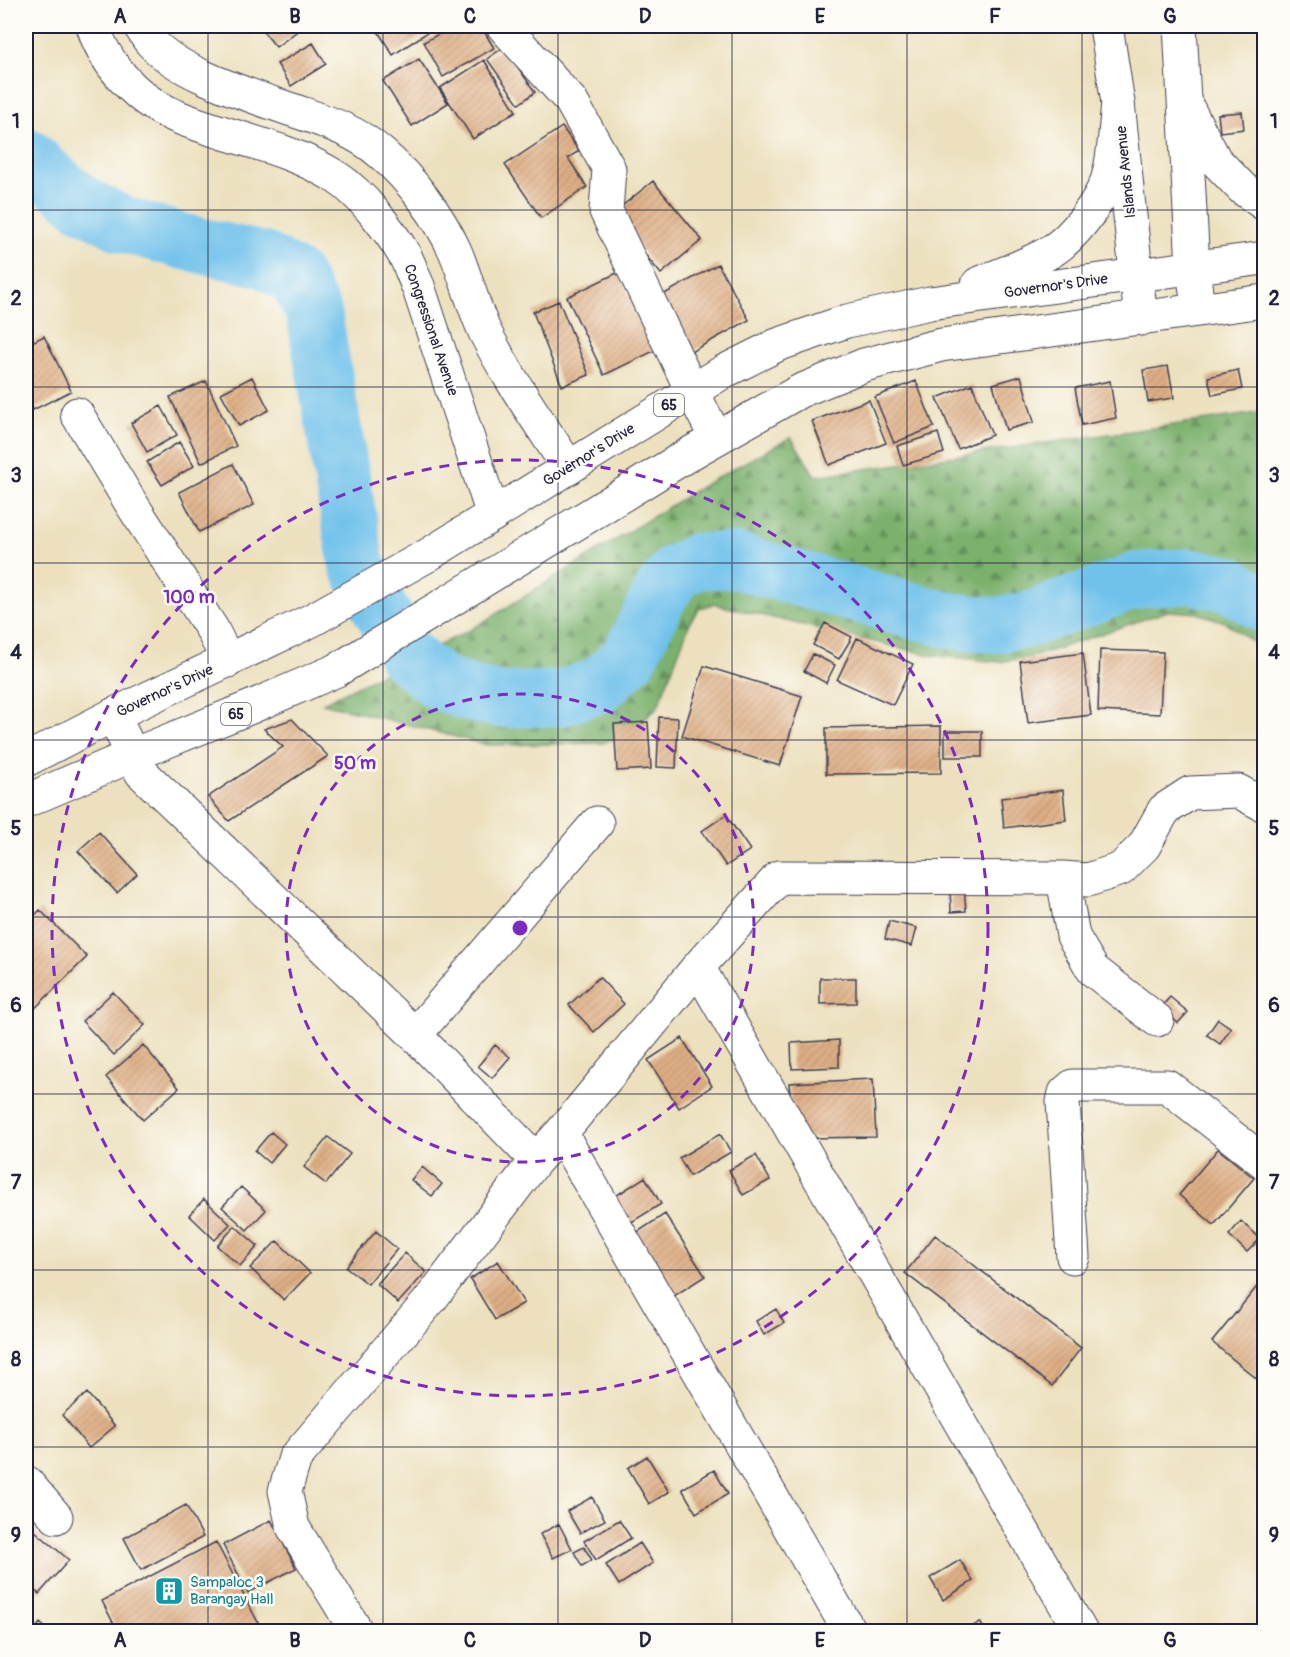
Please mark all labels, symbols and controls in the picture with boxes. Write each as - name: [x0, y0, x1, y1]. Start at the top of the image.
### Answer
- text: A: [114, 4, 127, 29]
- text: B: [289, 4, 301, 29]
- text: C: [464, 4, 476, 29]
- text: D: [639, 4, 652, 29]
- text: E: [815, 4, 826, 29]
- text: F: [989, 4, 1001, 29]
- text: G: [1163, 4, 1177, 29]
- text: 1: [12, 109, 20, 134]
- text: 1: [1270, 109, 1278, 134]
- street label: Islands Avenue: [1112, 124, 1140, 219]
- street label: Congressional Avenue: [400, 262, 463, 399]
- street label: Governor's Drive: [1003, 269, 1110, 303]
- text: 2: [10, 286, 22, 311]
- text: 2: [1268, 286, 1280, 311]
- road number: 65: [654, 394, 684, 416]
- street label: Governor's Drive: [540, 419, 639, 491]
- text: 3: [10, 463, 22, 488]
- text: 3: [1268, 463, 1280, 488]
- text: 100 m: [163, 586, 215, 609]
- text: 4: [10, 640, 22, 665]
- text: 4: [1268, 640, 1280, 665]
- street label: Governor's Drive: [114, 660, 217, 722]
- road number: 65: [221, 703, 251, 725]
- text: 50 m: [334, 752, 376, 775]
- text: 5: [11, 816, 22, 841]
- text: 5: [1269, 816, 1280, 841]
- centre of rings: [510, 918, 530, 938]
- text: 6: [10, 993, 22, 1018]
- text: 6: [1268, 993, 1280, 1018]
- text: 7: [11, 1170, 22, 1195]
- text: 7: [1269, 1170, 1280, 1195]
- text: 8: [11, 1347, 21, 1372]
- text: 8: [1269, 1347, 1279, 1372]
- text: 9: [11, 1523, 21, 1548]
- text: 9: [1269, 1523, 1279, 1548]
- place label: Sampaloc 3 Barangay Hall: [190, 1573, 274, 1609]
- building icon: Sampaloc 3 Barangay Hall: [153, 1575, 185, 1607]
- text: A: [114, 1628, 127, 1653]
- text: B: [289, 1628, 301, 1653]
- text: C: [464, 1628, 476, 1653]
- text: D: [639, 1628, 652, 1653]
- text: E: [815, 1628, 826, 1653]
- text: F: [989, 1628, 1001, 1653]
- text: G: [1163, 1628, 1177, 1653]

